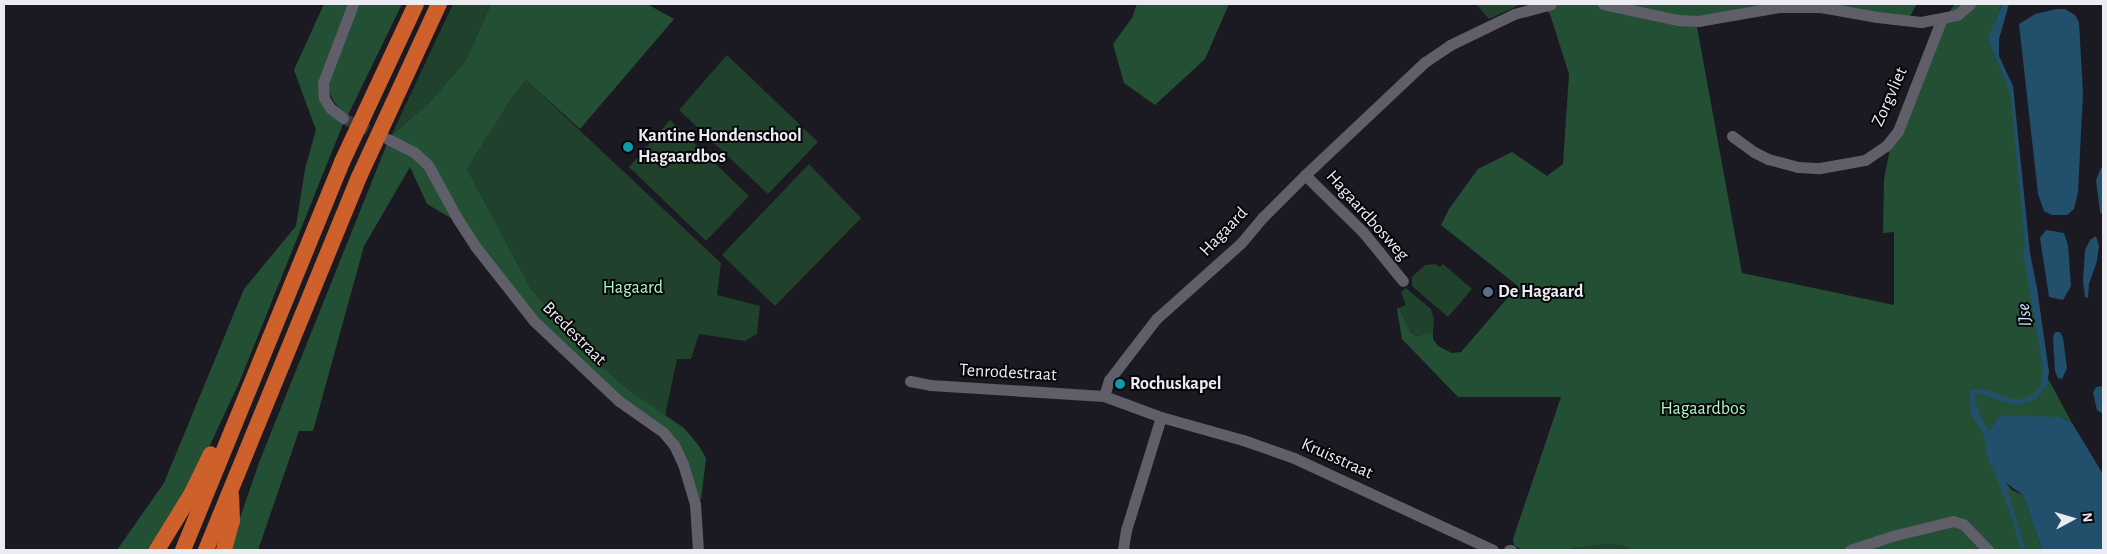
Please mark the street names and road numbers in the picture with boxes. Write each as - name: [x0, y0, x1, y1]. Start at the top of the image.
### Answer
- street label: Zorgvliet: [1867, 64, 1913, 130]
- street label: Hagaardbosweg: [1321, 166, 1413, 266]
- street label: Hagaard: [1195, 203, 1253, 261]
- street label: Bredestraat: [538, 298, 610, 370]
- street label: Tenrodestraat: [959, 360, 1057, 386]
- street label: Kruisstraat: [1298, 434, 1376, 484]

